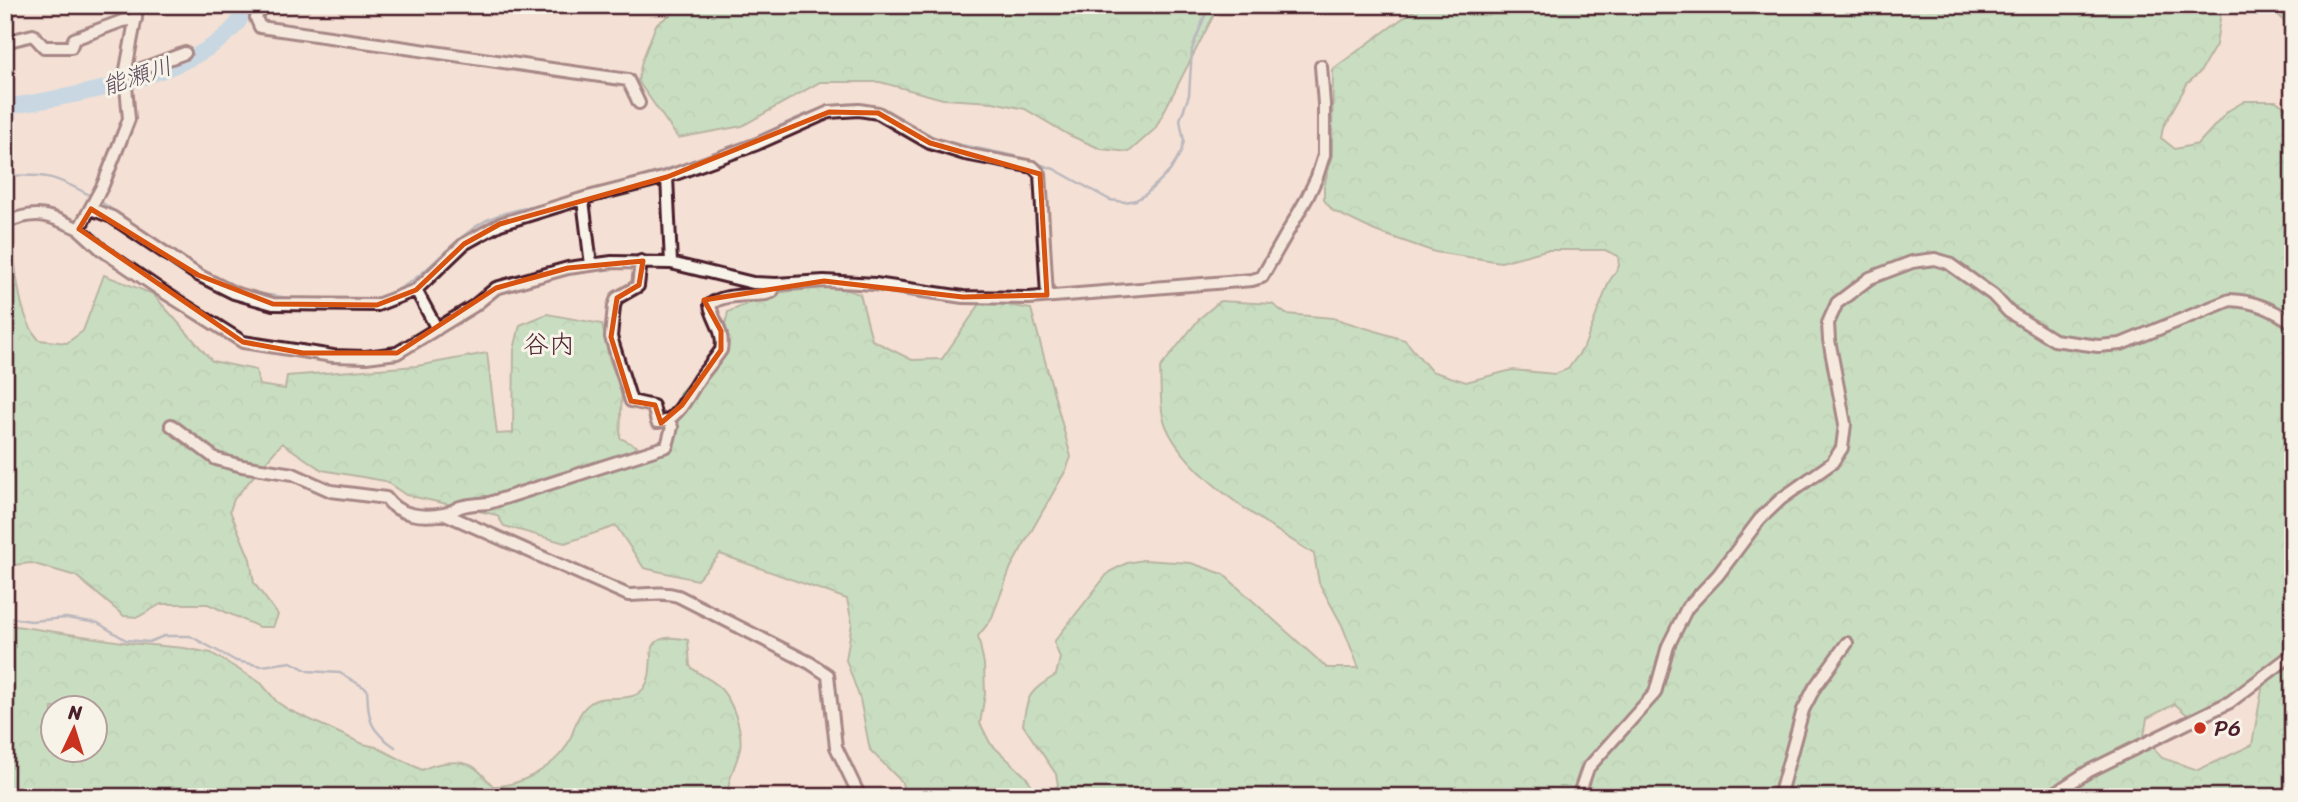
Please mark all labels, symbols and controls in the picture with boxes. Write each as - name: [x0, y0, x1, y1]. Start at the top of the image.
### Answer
- water label: 能瀬川: [96, 45, 178, 107]
- district label: 谷内: [523, 321, 575, 367]
- north arrow: [38, 694, 108, 764]
- text: N: [66, 696, 84, 730]
- place label: P6: [2214, 708, 2241, 749]
- marker: P6: [2192, 720, 2208, 736]

